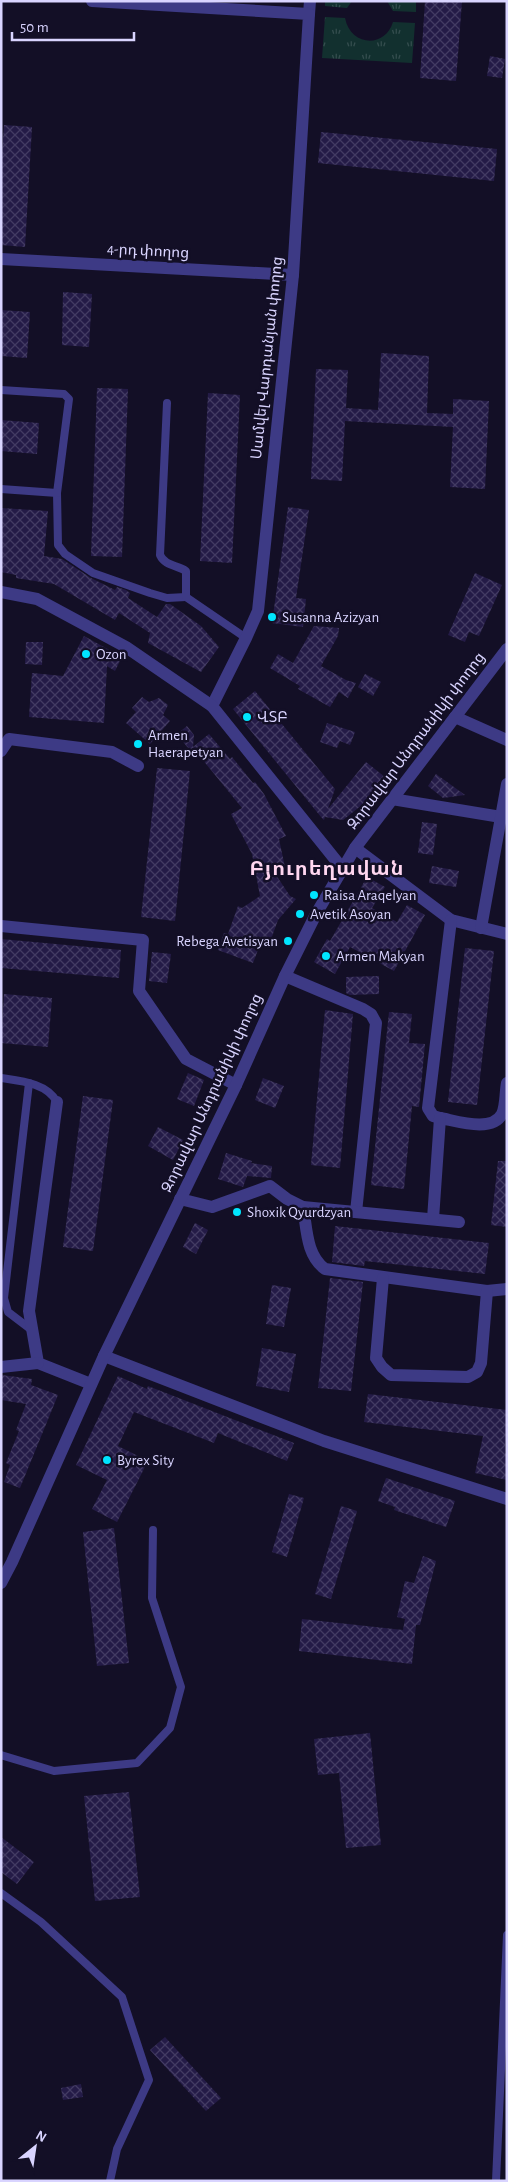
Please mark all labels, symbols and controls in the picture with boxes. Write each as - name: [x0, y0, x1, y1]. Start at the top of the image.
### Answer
- scale bar: [12, 10, 135, 42]
- text: 50 m: [20, 20, 49, 35]
- street label: 4-րդ փողոց: [106, 241, 190, 262]
- street label: Սամվել Վարդանյան փողոց: [248, 256, 286, 460]
- place label: Susanna Azizyan: [282, 610, 379, 625]
- marker: Susanna Azizyan: [266, 611, 278, 623]
- place label: Ozon: [96, 647, 126, 662]
- marker: Ozon: [80, 648, 92, 660]
- street label: Զորավար Անդրանիկի փողոց: [344, 649, 488, 833]
- place label: ՎՏԲ: [257, 710, 288, 725]
- marker: ՎՏԲ: [241, 711, 253, 723]
- place label: Armen Haerapetyan: [148, 728, 223, 760]
- marker: Armen Haerapetyan: [132, 738, 144, 750]
- district label: Բյուրեղավան: [250, 859, 404, 880]
- place label: Raisa Araqelyan: [324, 888, 417, 903]
- marker: Raisa Araqelyan: [308, 889, 320, 901]
- place label: Avetik Asoyan: [310, 907, 391, 922]
- marker: Avetik Asoyan: [294, 908, 306, 920]
- place label: Rebega Avetisyan: [176, 934, 278, 949]
- marker: Rebega Avetisyan: [282, 935, 294, 947]
- place label: Armen Makyan: [336, 949, 425, 964]
- marker: Armen Makyan: [320, 950, 332, 962]
- street label: Զորավար Անդրանիկի փողոց: [158, 991, 266, 1195]
- place label: Shoxik Qyurdzyan: [247, 1205, 351, 1220]
- marker: Shoxik Qyurdzyan: [231, 1206, 243, 1218]
- place label: Byrex Sity: [117, 1453, 175, 1468]
- marker: Byrex Sity: [101, 1454, 113, 1466]
- north arrow: [10, 2122, 60, 2172]
- text: N: [33, 2128, 49, 2145]

